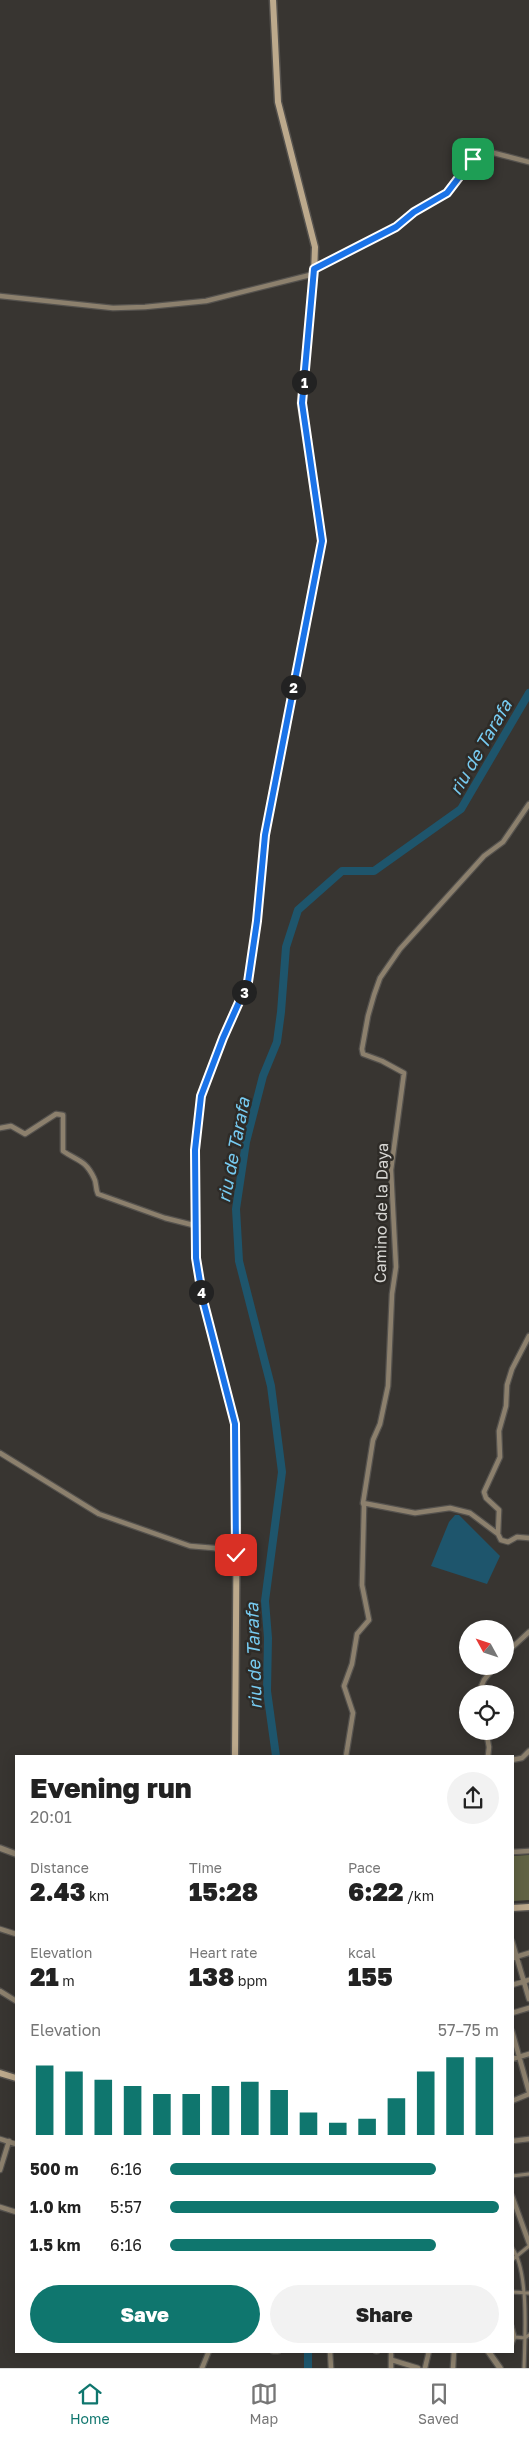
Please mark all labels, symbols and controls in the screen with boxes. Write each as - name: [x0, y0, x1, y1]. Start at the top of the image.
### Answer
- pin: [452, 138, 494, 180]
- icon: arrive: [459, 145, 487, 173]
- pin: 1: [292, 370, 316, 394]
- text: 1: [301, 374, 308, 391]
- pin: 2: [280, 674, 306, 700]
- text: 2: [289, 679, 298, 696]
- water label: riu de Tarafa: [444, 695, 517, 799]
- pin: 3: [232, 980, 256, 1004]
- text: 3: [240, 984, 249, 1001]
- water label: riu de Tarafa: [212, 1095, 254, 1204]
- street label: Camino de la Daya: [370, 1143, 392, 1283]
- pin: 4: [188, 1280, 214, 1304]
- text: 4: [197, 1284, 206, 1301]
- pin: [215, 1534, 257, 1576]
- icon: check: [222, 1541, 250, 1569]
- water label: riu de Tarafa: [240, 1602, 266, 1710]
- north arrow: [459, 1620, 514, 1675]
- map controls: [459, 1620, 514, 1740]
- button: locate: [459, 1685, 514, 1740]
- text: Evening run: [30, 1771, 192, 1804]
- button: share: [447, 1772, 499, 1824]
- text: 20:01: [30, 1807, 72, 1827]
- text: Distance: [30, 1859, 89, 1876]
- text: Time: [189, 1859, 222, 1876]
- text: Pace: [348, 1859, 381, 1876]
- text: 2.43: [30, 1876, 85, 1907]
- text: 15:28: [189, 1876, 258, 1907]
- text: 6:22: [348, 1876, 404, 1907]
- text: km: [85, 1887, 109, 1904]
- text: /km: [404, 1887, 434, 1904]
- text: Elevation: [30, 1944, 92, 1961]
- text: Heart rate: [189, 1944, 257, 1961]
- text: kcal: [348, 1944, 376, 1961]
- text: 21: [30, 1961, 59, 1992]
- text: 138: [189, 1961, 234, 1992]
- text: 155: [348, 1961, 393, 1992]
- text: m: [59, 1972, 75, 1989]
- text: bpm: [234, 1972, 267, 1989]
- text: Elevation: [30, 2020, 101, 2040]
- text: 57–75 m: [438, 2020, 499, 2040]
- text: 500 m: [30, 2159, 79, 2179]
- text: 6:16: [110, 2159, 142, 2179]
- text: 1.0 km: [30, 2197, 81, 2217]
- text: 5:57: [110, 2197, 142, 2217]
- text: 1.5 km: [30, 2235, 80, 2255]
- text: 6:16: [110, 2235, 142, 2255]
- button: Save: [30, 2285, 260, 2343]
- button: Share: [270, 2285, 499, 2343]
- tab: Home: [70, 2380, 110, 2427]
- tab: Map: [250, 2380, 278, 2427]
- tab: Saved: [418, 2380, 459, 2427]

